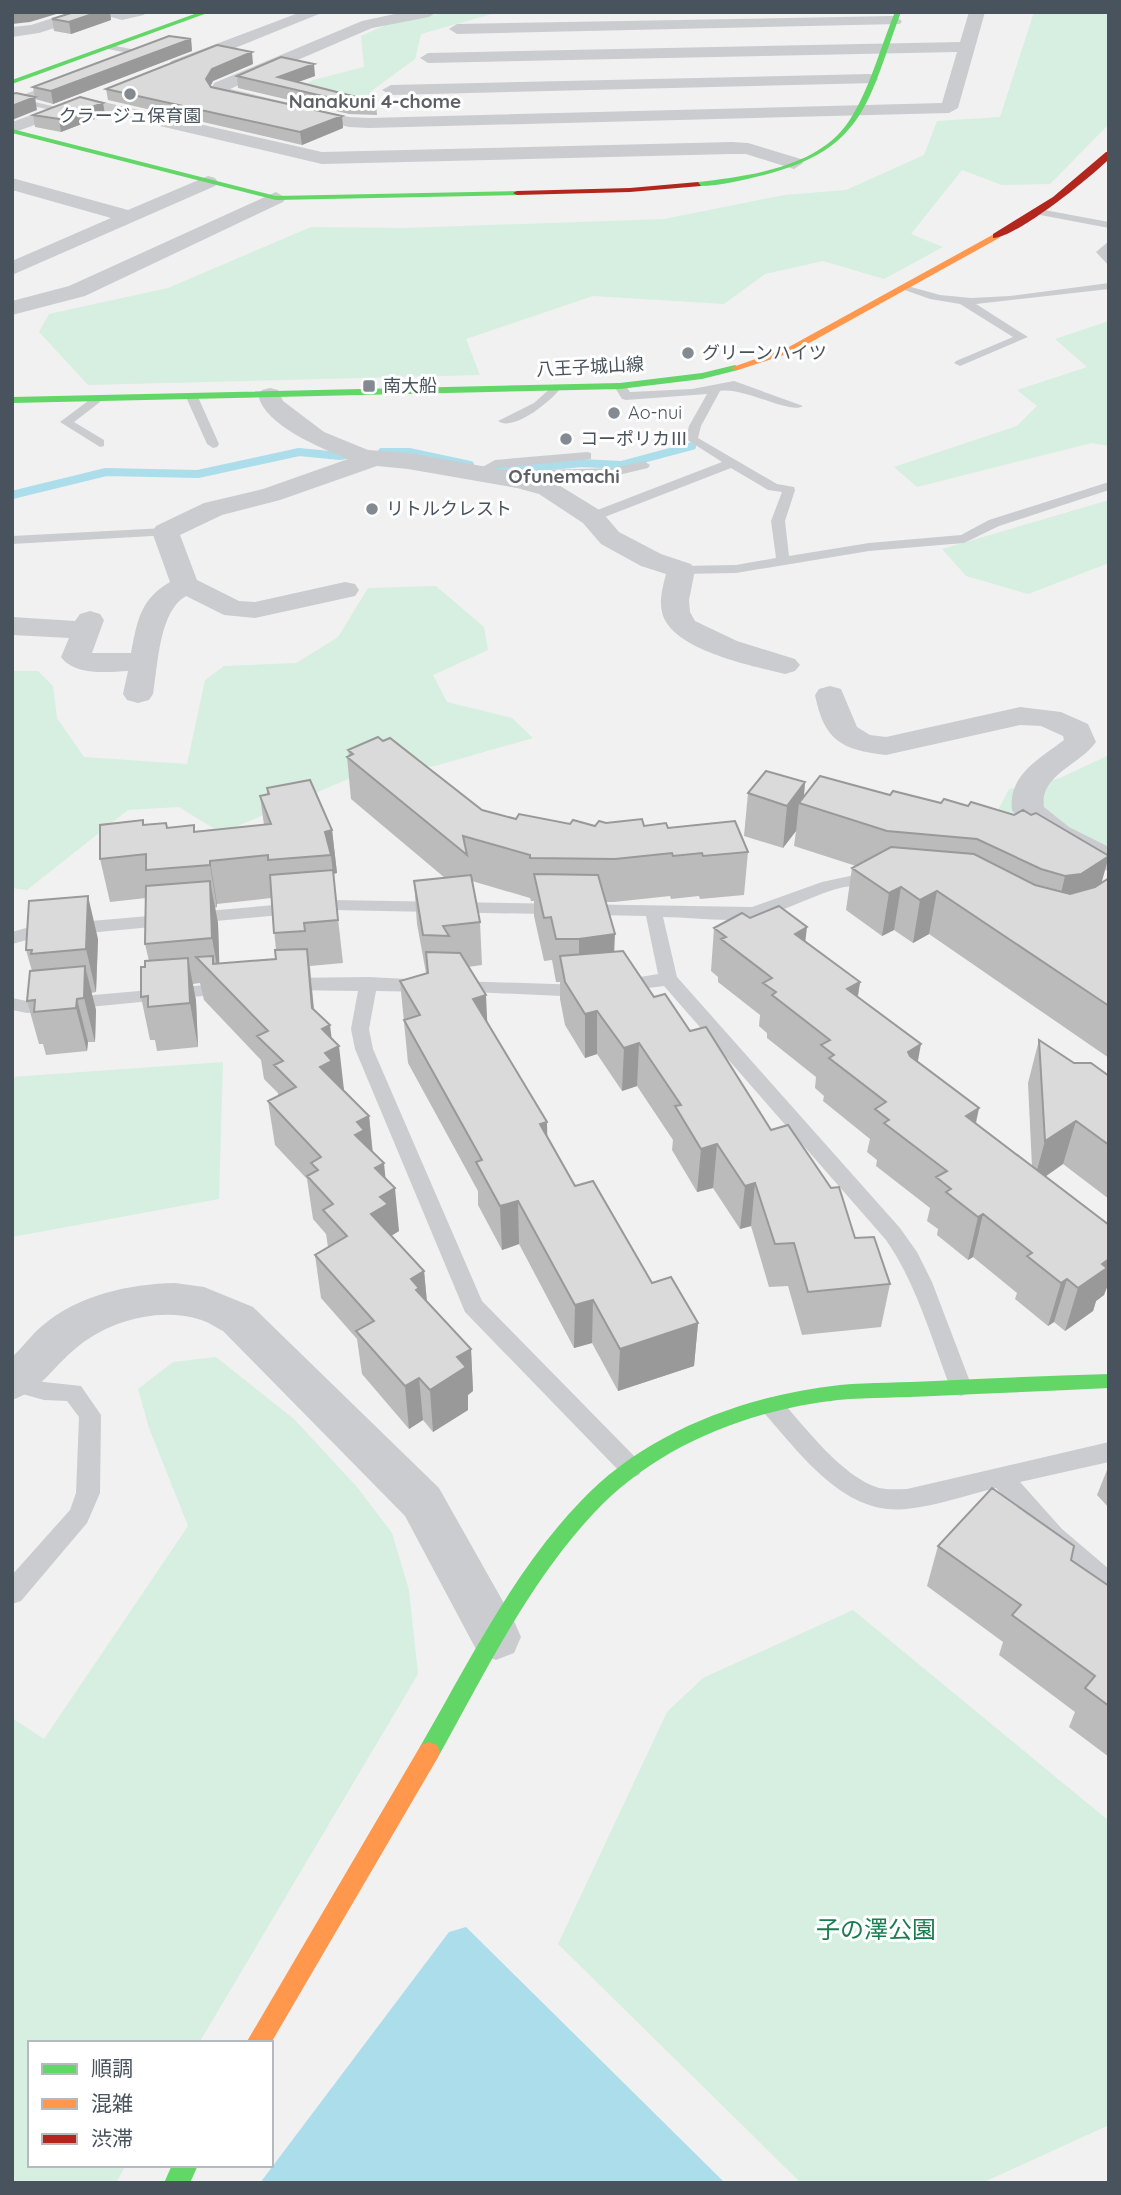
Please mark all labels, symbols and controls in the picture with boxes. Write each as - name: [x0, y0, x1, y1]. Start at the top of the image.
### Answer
- marker: クラージュ保育園: [122, 86, 138, 102]
- district label: Nanakuni 4-chome: [289, 89, 461, 113]
- place label: クラージュ保育園: [59, 104, 201, 127]
- place label: グリーンハイツ: [702, 341, 827, 364]
- marker: グリーンハイツ: [680, 345, 696, 361]
- street label: 八王子城山線: [535, 352, 645, 381]
- place label: 南大船: [383, 374, 437, 397]
- marker: 南大船: [361, 378, 377, 394]
- place label: Ao-nui: [628, 401, 682, 424]
- marker: Ao-nui: [606, 405, 622, 421]
- place label: コーポリカⅢ: [580, 427, 688, 450]
- marker: コーポリカⅢ: [558, 431, 574, 447]
- district label: Ofunemachi: [508, 464, 620, 488]
- place label: リトルクレスト: [386, 497, 512, 520]
- marker: リトルクレスト: [364, 501, 380, 517]
- park label: 子の澤公園: [816, 1914, 936, 1944]
- legend: [28, 2041, 273, 2167]
- text: 順調: [91, 2055, 133, 2081]
- text: 混雑: [91, 2090, 133, 2116]
- text: 渋滞: [91, 2125, 133, 2151]

